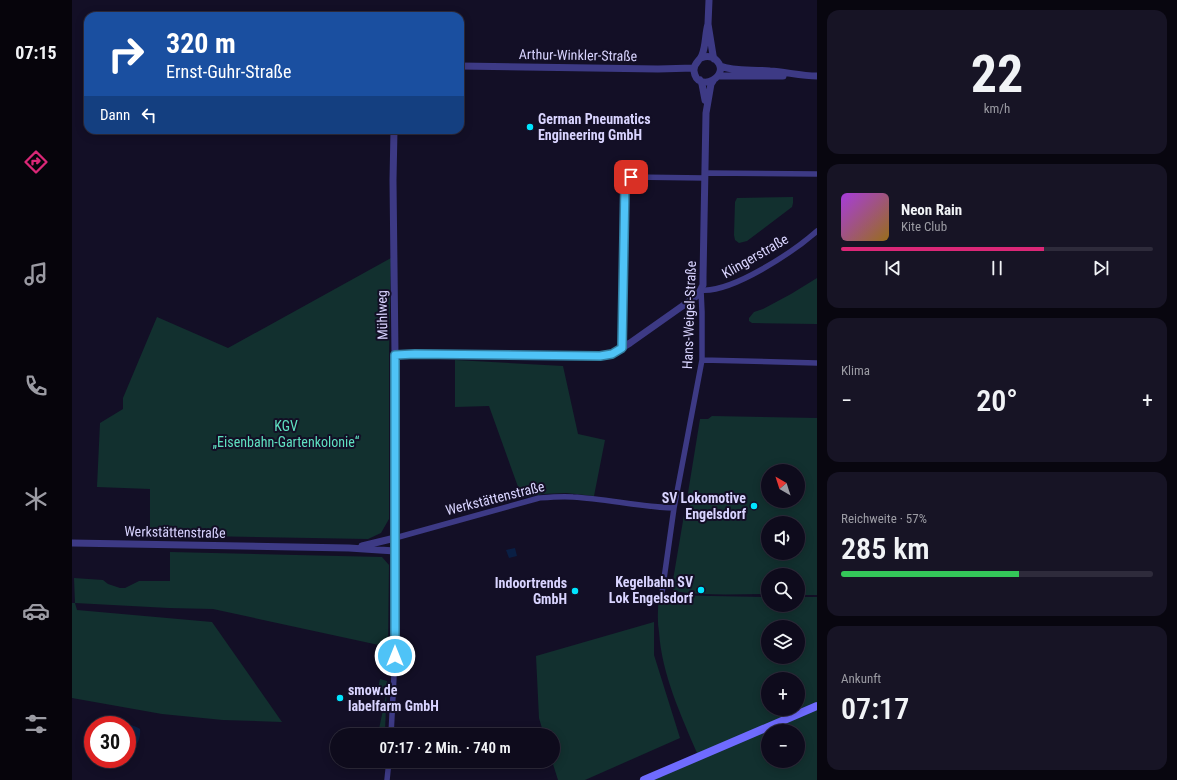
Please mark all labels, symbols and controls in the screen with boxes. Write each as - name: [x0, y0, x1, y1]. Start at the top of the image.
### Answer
- text: 320 m: [166, 27, 236, 60]
- icon: right: [100, 28, 152, 80]
- text: 07:15: [15, 42, 57, 63]
- text: 22: [971, 44, 1023, 105]
- street label: Arthur-Winkler-Straße: [519, 46, 638, 64]
- text: Ernst-Guhr-Straße: [166, 61, 291, 82]
- text: km/h: [984, 101, 1010, 116]
- icon: left: [138, 104, 160, 126]
- text: Dann: [100, 106, 130, 124]
- place label: German Pneumatics Engineering GmbH: [538, 111, 651, 143]
- marker: German Pneumatics Engineering GmbH: [525, 122, 535, 132]
- icon: directions: [22, 148, 50, 176]
- pin: [614, 160, 648, 194]
- icon: arrive: [620, 166, 642, 188]
- text: Neon Rain: [901, 201, 962, 219]
- text: Kite Club: [901, 219, 947, 234]
- street label: Klingerstraße: [719, 230, 791, 281]
- icon: previous: [882, 257, 904, 279]
- icon: pause: [986, 257, 1008, 279]
- icon: next: [1090, 257, 1112, 279]
- icon: music: [22, 260, 50, 288]
- street label: Hans-Weigel-Straße: [679, 260, 699, 369]
- street label: Mühlweg: [374, 290, 390, 340]
- text: Klima: [841, 363, 870, 378]
- icon: phone: [22, 372, 50, 400]
- text: 20°: [976, 383, 1018, 418]
- text: −: [841, 388, 852, 413]
- text: +: [1142, 388, 1153, 413]
- park label: KGV „Eisenbahn-Gartenkolonie“: [213, 418, 360, 450]
- north arrow: [761, 464, 805, 508]
- map controls: [761, 464, 805, 768]
- street label: Werkstättenstraße: [444, 478, 547, 518]
- icon: climate: [22, 485, 50, 513]
- place label: SV Lokomotive Engelsdorf: [662, 490, 746, 522]
- marker: SV Lokomotive Engelsdorf: [749, 501, 759, 511]
- text: Reichweite · 57%: [841, 511, 927, 526]
- button: sound: [761, 516, 805, 560]
- street label: Werkstättenstraße: [124, 523, 226, 541]
- text: 285 km: [841, 531, 930, 566]
- button: search: [761, 568, 805, 612]
- place label: Kegelbahn SV Lok Engelsdorf: [609, 574, 693, 606]
- place label: Indoortrends GmbH: [495, 575, 567, 607]
- marker: Kegelbahn SV Lok Engelsdorf: [696, 585, 706, 595]
- marker: Indoortrends GmbH: [570, 586, 580, 596]
- icon: car: [22, 597, 50, 625]
- button: layers: [761, 620, 805, 664]
- position arrow: [374, 635, 416, 677]
- text: Ankunft: [841, 671, 881, 686]
- button: +: [761, 672, 805, 716]
- place label: smow.de labelfarm GmbH: [348, 682, 439, 714]
- text: 07:17: [841, 691, 909, 726]
- marker: smow.de labelfarm GmbH: [335, 693, 345, 703]
- icon: filters: [22, 710, 50, 738]
- speed limit sign: 30: [84, 716, 136, 768]
- button: −: [761, 724, 805, 768]
- text: 07:17 · 2 Min. · 740 m: [379, 739, 511, 757]

